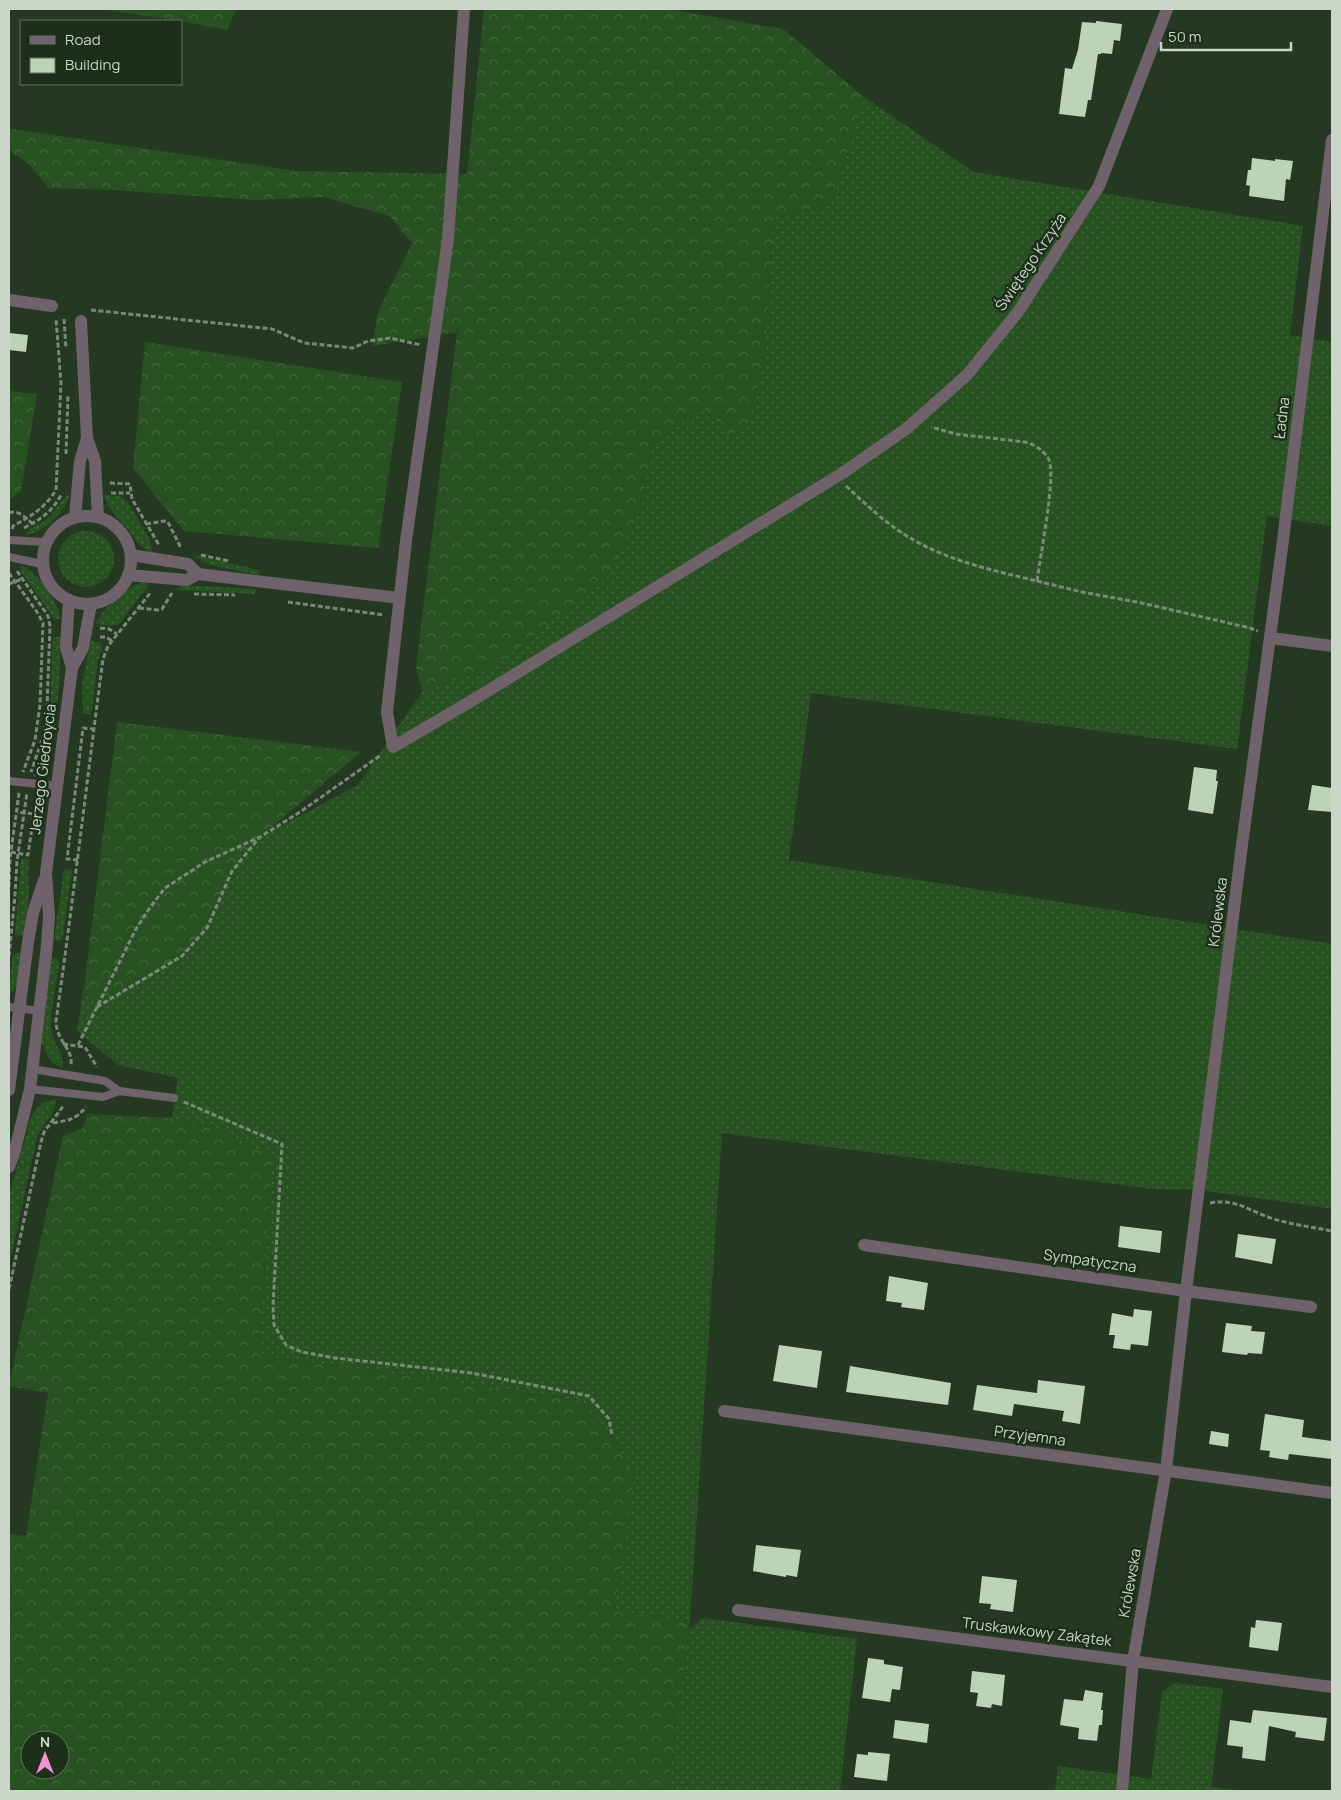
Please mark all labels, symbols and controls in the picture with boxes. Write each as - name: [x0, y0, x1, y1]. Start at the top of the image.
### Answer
- legend: [20, 20, 182, 85]
- scale bar: [1161, 20, 1291, 52]
- text: 50 m: [1168, 26, 1202, 47]
- text: Road: [65, 29, 101, 50]
- text: Building: [65, 54, 120, 75]
- street label: Świętego Krzyża: [990, 209, 1071, 315]
- street label: Ładna: [1269, 396, 1294, 440]
- street label: Jerzego Giedroycia: [24, 703, 61, 835]
- street label: Królewska: [1203, 876, 1232, 948]
- street label: Sympatyczna: [1042, 1244, 1138, 1277]
- street label: Przyjemna: [993, 1420, 1067, 1451]
- street label: Królewska: [1113, 1547, 1146, 1619]
- street label: Truskawkowy Zakątek: [961, 1612, 1114, 1651]
- north arrow: [20, 1730, 70, 1780]
- text: N: [40, 1732, 50, 1751]

